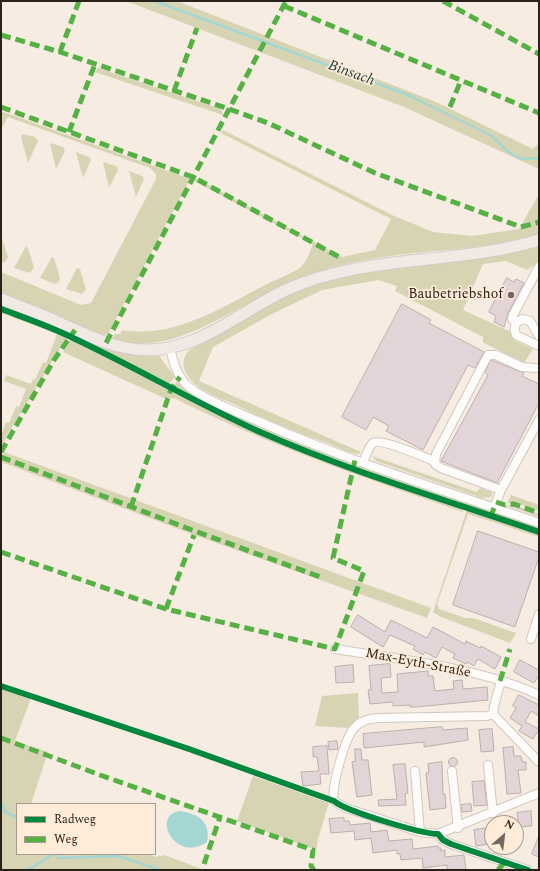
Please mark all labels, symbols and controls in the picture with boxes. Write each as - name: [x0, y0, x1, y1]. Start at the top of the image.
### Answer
- water label: Binsach: [325, 57, 377, 91]
- place label: Baubetriebshof: [408, 287, 503, 303]
- marker: Baubetriebshof: [506, 290, 516, 300]
- street label: Max-Eyth-Straße: [364, 646, 472, 682]
- legend: [16, 803, 156, 855]
- text: Radweg: [54, 810, 96, 829]
- north arrow: [484, 815, 524, 855]
- text: N: [501, 815, 517, 834]
- text: Weg: [54, 830, 78, 849]

